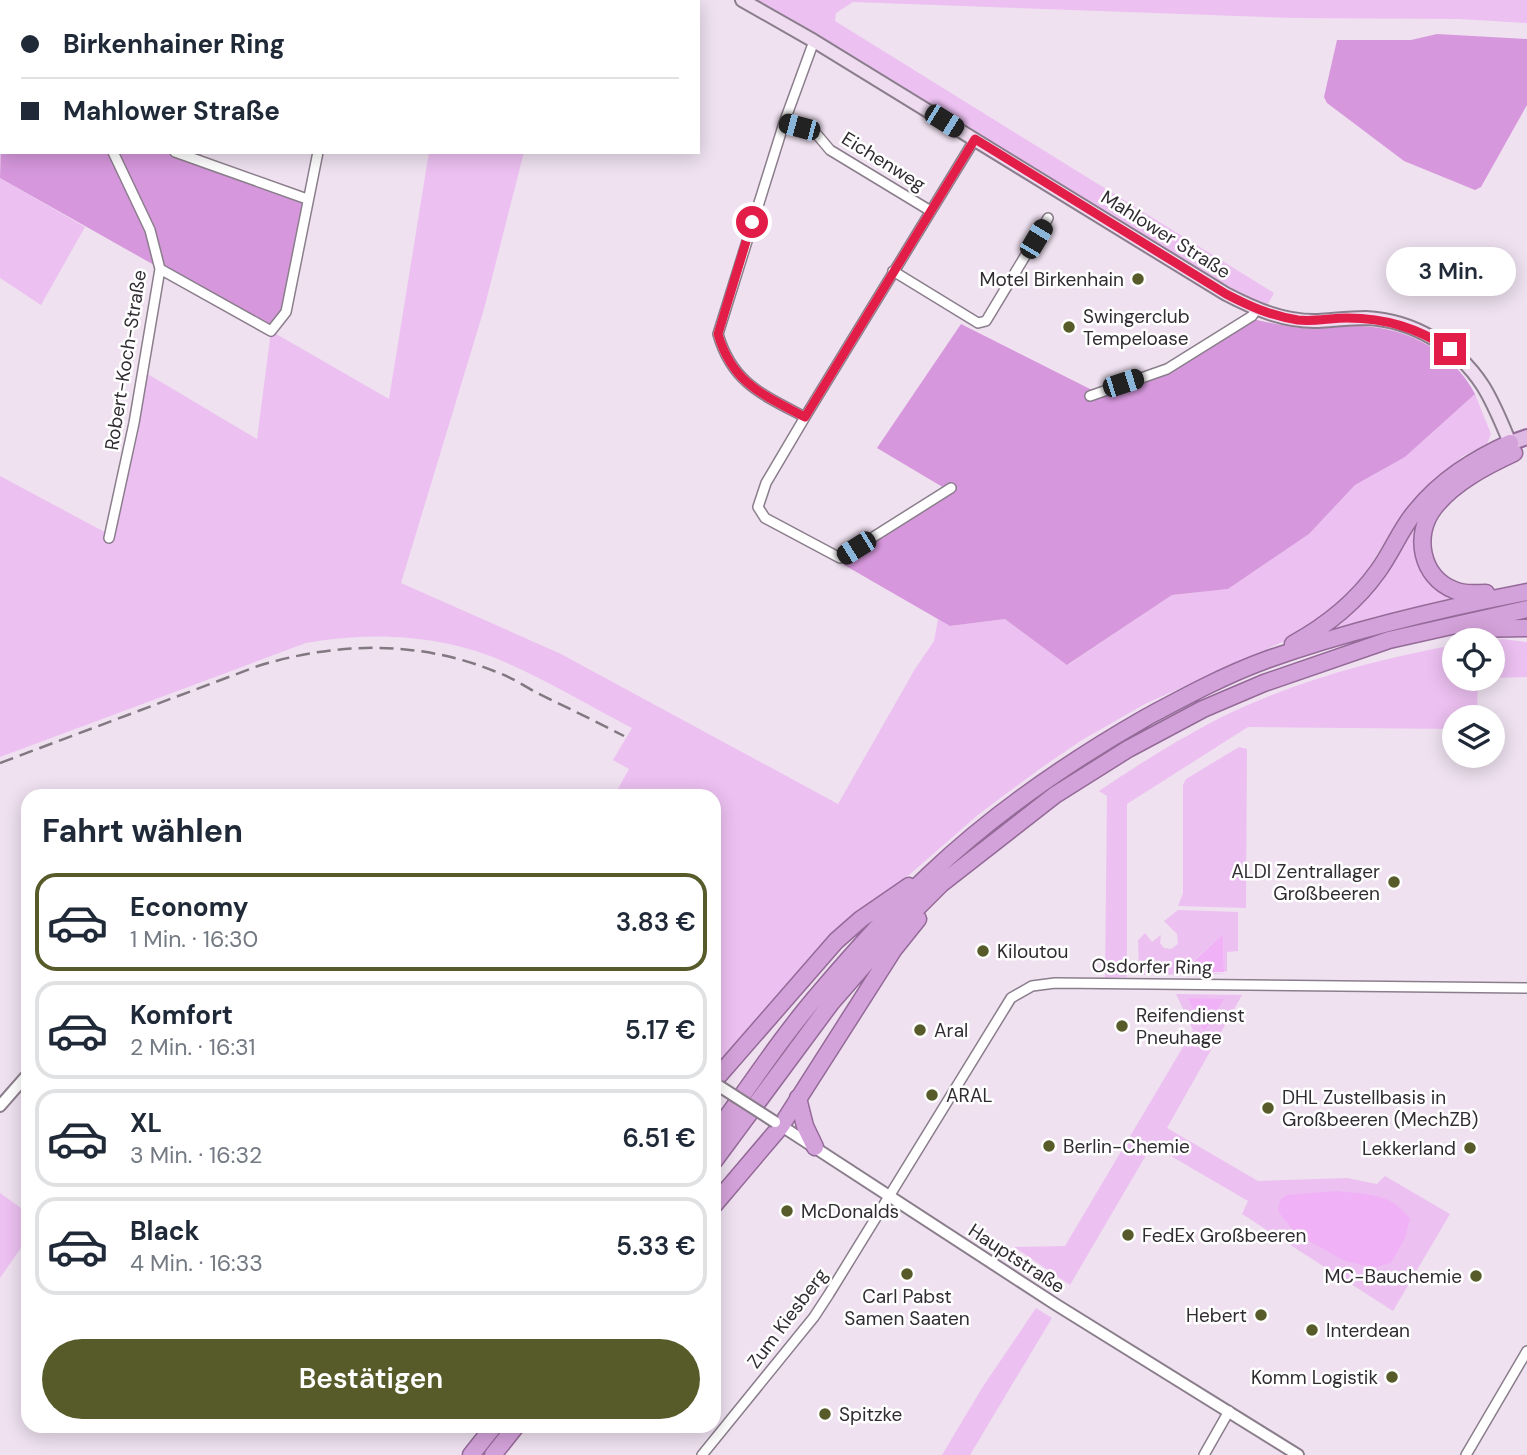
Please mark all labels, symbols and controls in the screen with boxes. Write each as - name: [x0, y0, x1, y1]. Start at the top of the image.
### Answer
- text: Birkenhainer Ring: [63, 27, 285, 61]
- text: Mahlower Straße: [63, 94, 280, 128]
- car: [921, 101, 968, 141]
- car: [776, 111, 823, 143]
- street label: Eichenweg: [837, 126, 931, 197]
- street label: Mahlower Straße: [1096, 185, 1235, 284]
- route start: [736, 206, 768, 238]
- car: [1017, 216, 1056, 262]
- callout: 3 Min.: [1385, 247, 1515, 296]
- text: 3 Min.: [1419, 256, 1483, 286]
- place label: Motel Birkenhain: [980, 267, 1124, 292]
- street label: Robert-Koch-Straße: [99, 268, 152, 452]
- marker: Motel Birkenhain: [1130, 271, 1146, 287]
- place label: Swingerclub Tempeloase: [1083, 304, 1190, 351]
- marker: Swingerclub Tempeloase: [1061, 319, 1077, 335]
- route end: [1434, 333, 1466, 365]
- car: [1100, 367, 1147, 399]
- car: [833, 528, 880, 568]
- map controls: [1442, 628, 1505, 768]
- button: locate: [1442, 628, 1505, 691]
- button: layers: [1442, 705, 1505, 768]
- text: Fahrt wählen: [42, 810, 243, 852]
- place label: ALDI Zentrallager Großbeeren: [1231, 859, 1380, 906]
- marker: ALDI Zentrallager Großbeeren: [1386, 874, 1402, 890]
- text: Economy: [130, 890, 248, 924]
- icon: car: [46, 891, 109, 954]
- text: 3.83 €: [616, 905, 696, 939]
- text: 1 Min. · 16:30: [130, 924, 258, 954]
- place label: Kiloutou: [997, 939, 1068, 964]
- marker: Kiloutou: [975, 943, 991, 959]
- street label: Osdorfer Ring: [1091, 953, 1213, 980]
- text: Komfort: [130, 998, 233, 1032]
- icon: car: [46, 999, 109, 1062]
- place label: Reifendienst Pneuhage: [1136, 1003, 1245, 1050]
- text: 5.17 €: [625, 1013, 696, 1047]
- place label: Aral: [934, 1018, 968, 1043]
- marker: Reifendienst Pneuhage: [1114, 1018, 1130, 1034]
- marker: Aral: [912, 1022, 928, 1038]
- text: 2 Min. · 16:31: [130, 1032, 255, 1062]
- place label: ARAL: [946, 1083, 993, 1108]
- place label: DHL Zustellbasis in Großbeeren (MechZB): [1282, 1085, 1478, 1132]
- marker: ARAL: [924, 1087, 940, 1103]
- marker: DHL Zustellbasis in Großbeeren (MechZB): [1260, 1100, 1276, 1116]
- text: XL: [130, 1106, 162, 1140]
- icon: car: [46, 1107, 109, 1170]
- text: 6.51 €: [622, 1121, 696, 1155]
- place label: Berlin-Chemie: [1063, 1134, 1190, 1159]
- place label: Lekkerland: [1362, 1136, 1456, 1161]
- marker: Berlin-Chemie: [1041, 1138, 1057, 1154]
- text: 3 Min. · 16:32: [130, 1140, 262, 1170]
- marker: Lekkerland: [1462, 1140, 1478, 1156]
- place label: McDonalds: [801, 1199, 899, 1224]
- marker: McDonalds: [779, 1203, 795, 1219]
- text: Black: [130, 1214, 200, 1248]
- icon: car: [46, 1215, 109, 1278]
- street label: Hauptstraße: [964, 1218, 1070, 1299]
- place label: FedEx Großbeeren: [1142, 1223, 1306, 1248]
- marker: FedEx Großbeeren: [1120, 1227, 1136, 1243]
- text: 5.33 €: [616, 1229, 696, 1263]
- text: 4 Min. · 16:33: [130, 1248, 263, 1278]
- street label: Zum Kiesberg: [742, 1263, 833, 1373]
- place label: MC-Bauchemie: [1325, 1264, 1462, 1289]
- marker: Carl Pabst Samen Saaten: [899, 1266, 915, 1282]
- marker: MC-Bauchemie: [1468, 1268, 1484, 1284]
- place label: Carl Pabst Samen Saaten: [844, 1284, 970, 1331]
- place label: Hebert: [1186, 1303, 1247, 1328]
- marker: Hebert: [1253, 1307, 1269, 1323]
- place label: Interdean: [1326, 1318, 1410, 1343]
- marker: Interdean: [1304, 1322, 1320, 1338]
- button: Bestätigen: [42, 1339, 700, 1419]
- place label: Komm Logistik: [1251, 1365, 1378, 1390]
- marker: Komm Logistik: [1384, 1369, 1400, 1385]
- place label: Spitzke: [839, 1402, 902, 1427]
- marker: Spitzke: [817, 1406, 833, 1422]

